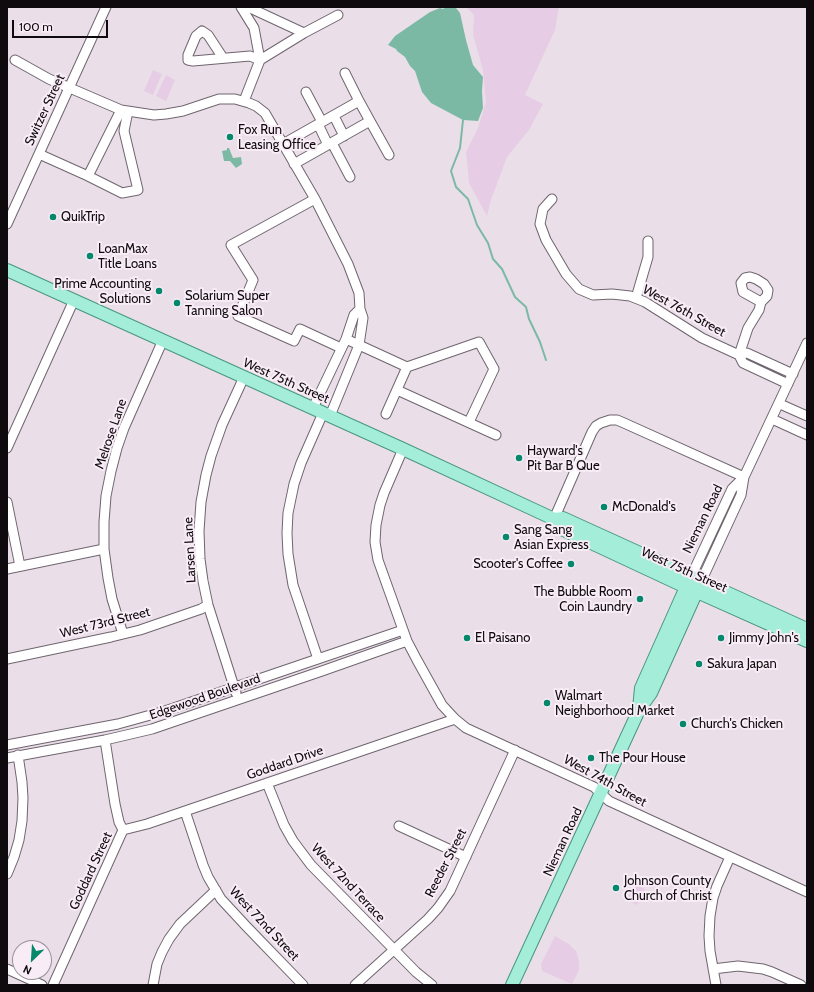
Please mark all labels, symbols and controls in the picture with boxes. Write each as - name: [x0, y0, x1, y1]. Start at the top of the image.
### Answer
- scale bar: [14, 12, 110, 38]
- text: 100 m: [19, 19, 53, 34]
- street label: Switzer Street: [22, 72, 68, 148]
- place label: Fox Run Leasing Office: [238, 122, 316, 153]
- marker: Fox Run Leasing Office: [225, 132, 235, 142]
- place label: QuikTrip: [61, 209, 105, 225]
- marker: QuikTrip: [48, 212, 58, 222]
- place label: LoanMax Title Loans: [98, 241, 157, 272]
- marker: LoanMax Title Loans: [85, 251, 95, 261]
- place label: Prime Accounting Solutions: [54, 276, 151, 307]
- street label: West 76th Street: [640, 282, 728, 340]
- marker: Prime Accounting Solutions: [154, 286, 164, 296]
- place label: Solarium Super Tanning Salon: [185, 288, 269, 319]
- marker: Solarium Super Tanning Salon: [172, 298, 182, 308]
- street label: West 75th Street: [241, 355, 331, 407]
- street label: Melrose Lane: [92, 397, 130, 471]
- place label: Hayward's Pit Bar B Que: [527, 443, 600, 474]
- marker: Hayward's Pit Bar B Que: [514, 453, 524, 463]
- street label: Nieman Road: [680, 482, 726, 556]
- place label: McDonald's: [612, 499, 676, 515]
- marker: McDonald's: [599, 502, 609, 512]
- street label: Larsen Lane: [180, 517, 200, 583]
- place label: Sang Sang Asian Express: [514, 522, 589, 553]
- marker: Sang Sang Asian Express: [501, 532, 511, 542]
- street label: West 75th Street: [639, 544, 729, 596]
- place label: Scooter's Coffee: [473, 556, 563, 572]
- marker: Scooter's Coffee: [566, 559, 576, 569]
- place label: The Bubble Room Coin Laundry: [534, 584, 632, 615]
- marker: The Bubble Room Coin Laundry: [635, 594, 645, 604]
- street label: West 73rd Street: [58, 604, 152, 642]
- place label: El Paisano: [475, 630, 530, 646]
- place label: Jimmy John's: [729, 630, 799, 646]
- marker: El Paisano: [462, 633, 472, 643]
- marker: Jimmy John's: [716, 633, 726, 643]
- place label: Sakura Japan: [707, 656, 777, 672]
- marker: Sakura Japan: [694, 659, 704, 669]
- street label: Edgewood Boulevard: [148, 671, 262, 723]
- place label: Walmart Neighborhood Market: [555, 688, 674, 719]
- marker: Walmart Neighborhood Market: [542, 698, 552, 708]
- place label: Church's Chicken: [691, 716, 783, 732]
- marker: Church's Chicken: [678, 719, 688, 729]
- street label: Goddard Drive: [245, 743, 325, 783]
- place label: The Pour House: [599, 750, 686, 766]
- street label: West 74th Street: [561, 752, 649, 810]
- marker: The Pour House: [586, 753, 596, 763]
- street label: Nieman Road: [540, 805, 586, 879]
- street label: Reeder Street: [422, 826, 470, 900]
- street label: Goddard Street: [66, 830, 116, 912]
- street label: West 72nd Terrace: [308, 841, 388, 925]
- place label: Johnson County Church of Christ: [624, 873, 712, 904]
- marker: Johnson County Church of Christ: [611, 883, 621, 893]
- street label: West 72nd Street: [226, 884, 302, 964]
- north arrow: [12, 940, 52, 980]
- text: N: [21, 962, 34, 978]

